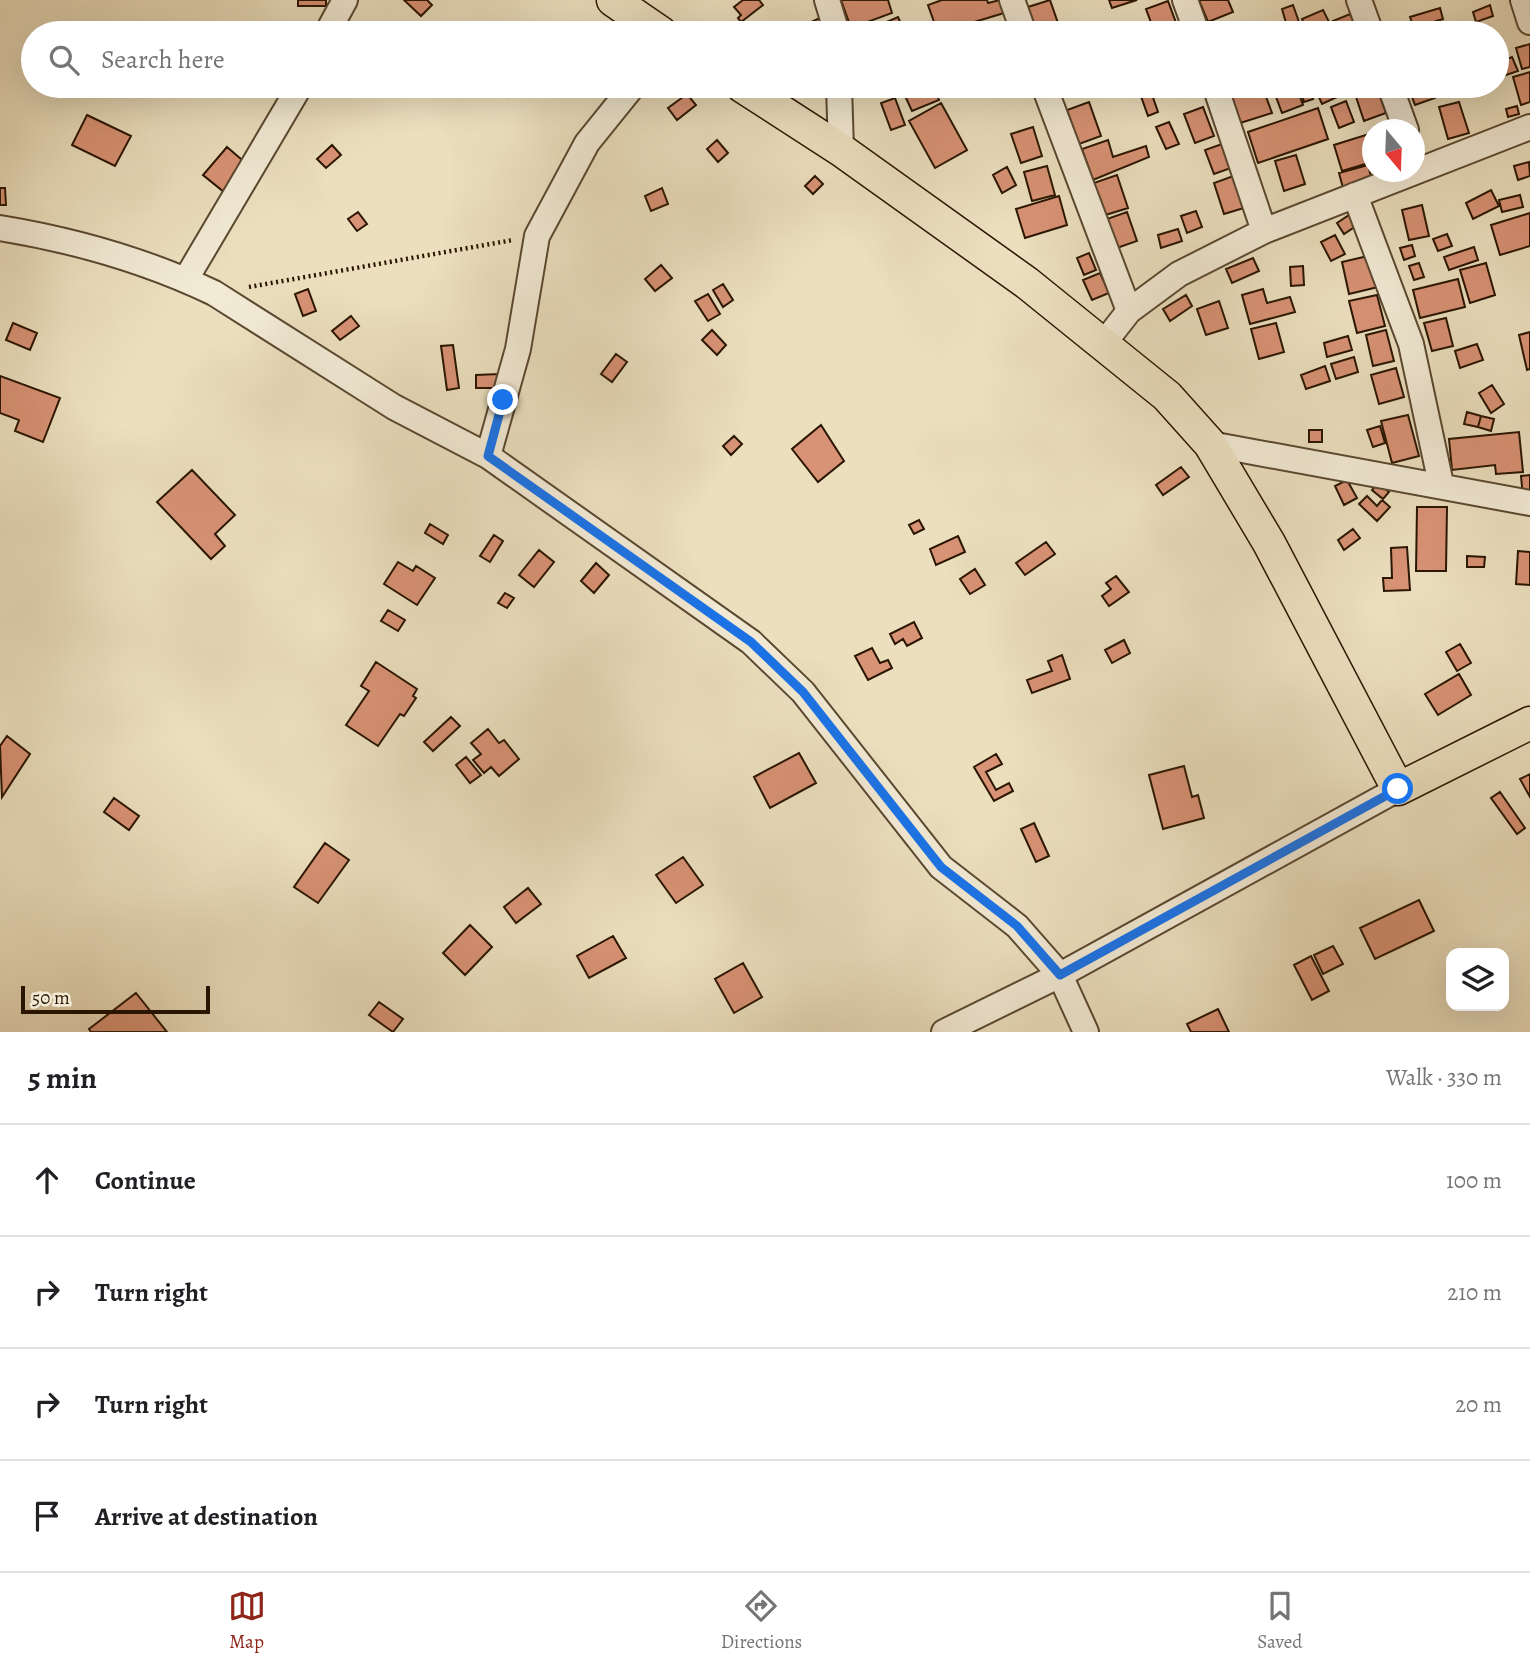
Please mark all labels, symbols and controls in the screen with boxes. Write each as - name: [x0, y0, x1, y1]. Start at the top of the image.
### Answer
- search box: [21, 21, 1509, 98]
- icon: search: [45, 41, 83, 79]
- text: Search here: [101, 42, 225, 77]
- north arrow: [1362, 119, 1425, 182]
- route end: [487, 384, 518, 415]
- route start: [1382, 773, 1413, 804]
- map controls: [1446, 948, 1509, 1011]
- button: layers: [1446, 948, 1509, 1011]
- scale bar: [21, 983, 210, 1015]
- text: 50 m: [32, 985, 70, 1011]
- text: 5 min: [28, 1058, 97, 1098]
- text: Walk · 330 m: [1386, 1062, 1502, 1093]
- icon: ahead: [28, 1161, 66, 1199]
- text: Continue: [95, 1163, 196, 1198]
- text: 100 m: [1446, 1165, 1502, 1196]
- icon: right: [28, 1273, 66, 1311]
- text: Turn right: [95, 1275, 208, 1310]
- text: 210 m: [1447, 1277, 1502, 1308]
- icon: right: [28, 1385, 66, 1423]
- text: Turn right: [95, 1387, 208, 1422]
- text: 20 m: [1455, 1389, 1502, 1420]
- icon: arrive: [28, 1497, 66, 1535]
- text: Arrive at destination: [95, 1499, 318, 1534]
- tab: Map: [228, 1587, 266, 1655]
- tab: Directions: [721, 1587, 802, 1655]
- tab: Saved: [1257, 1587, 1302, 1655]

